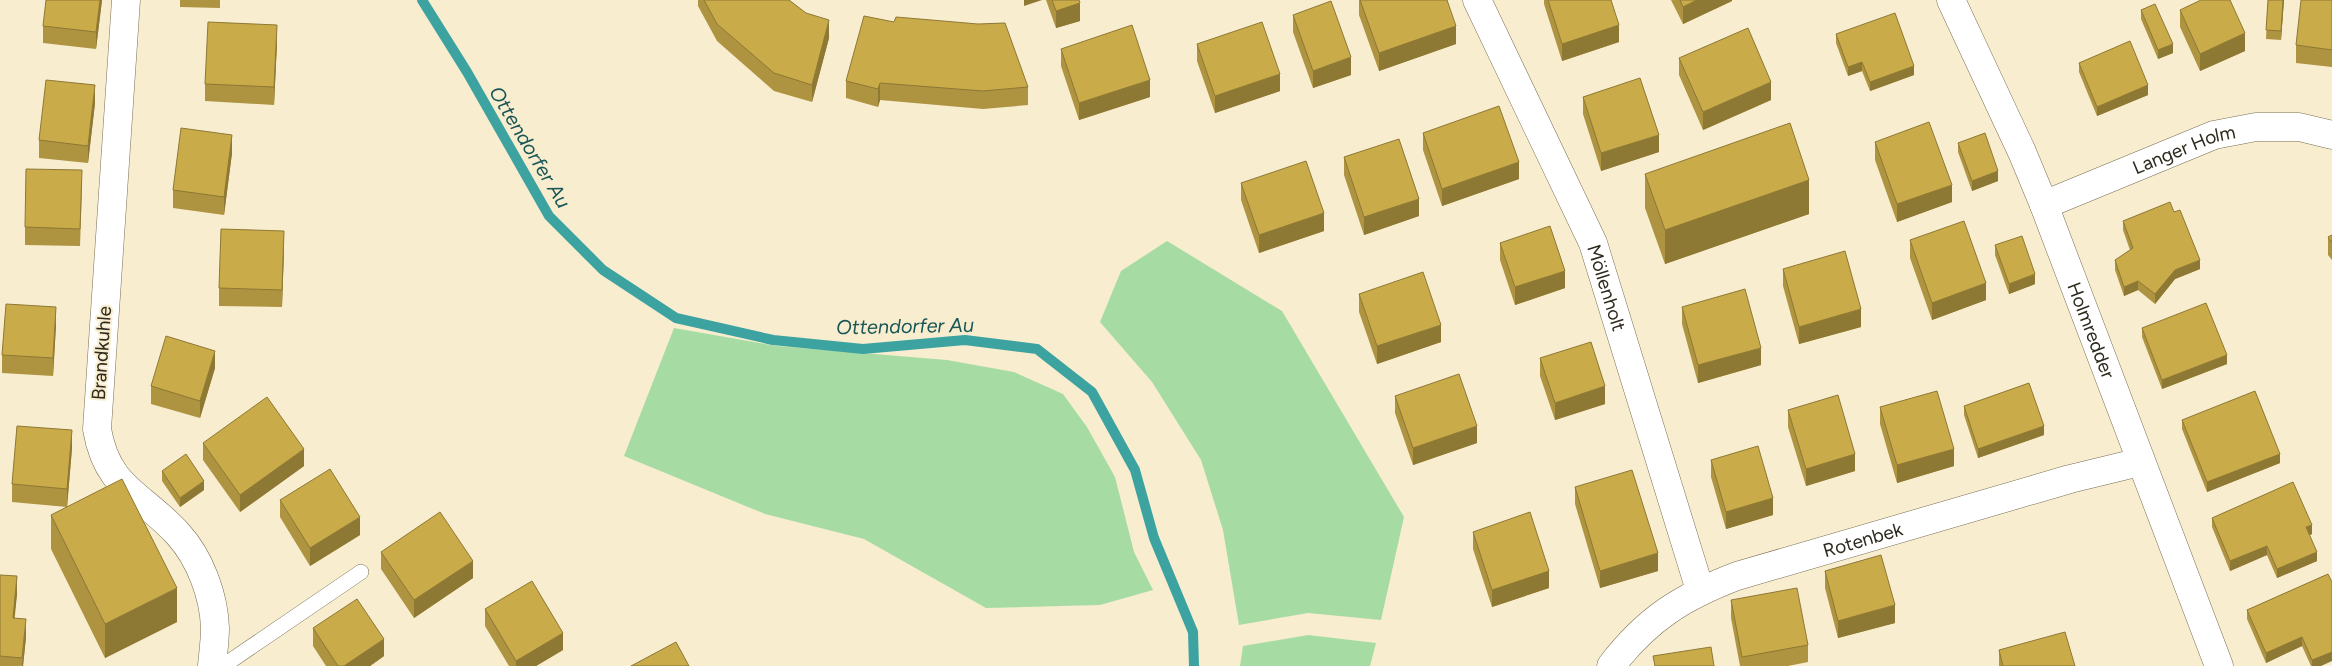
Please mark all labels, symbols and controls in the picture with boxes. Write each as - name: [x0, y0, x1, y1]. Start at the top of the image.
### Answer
- water label: Ottendorfer Au: [484, 82, 576, 212]
- street label: Langer Holm: [2129, 120, 2237, 179]
- street label: Möllenholt: [1582, 242, 1630, 334]
- street label: Holmredder: [2062, 279, 2120, 382]
- street label: Brandkuhle: [87, 305, 116, 401]
- water label: Ottendorfer Au: [836, 313, 974, 339]
- street label: Rotenbek: [1820, 517, 1906, 562]

